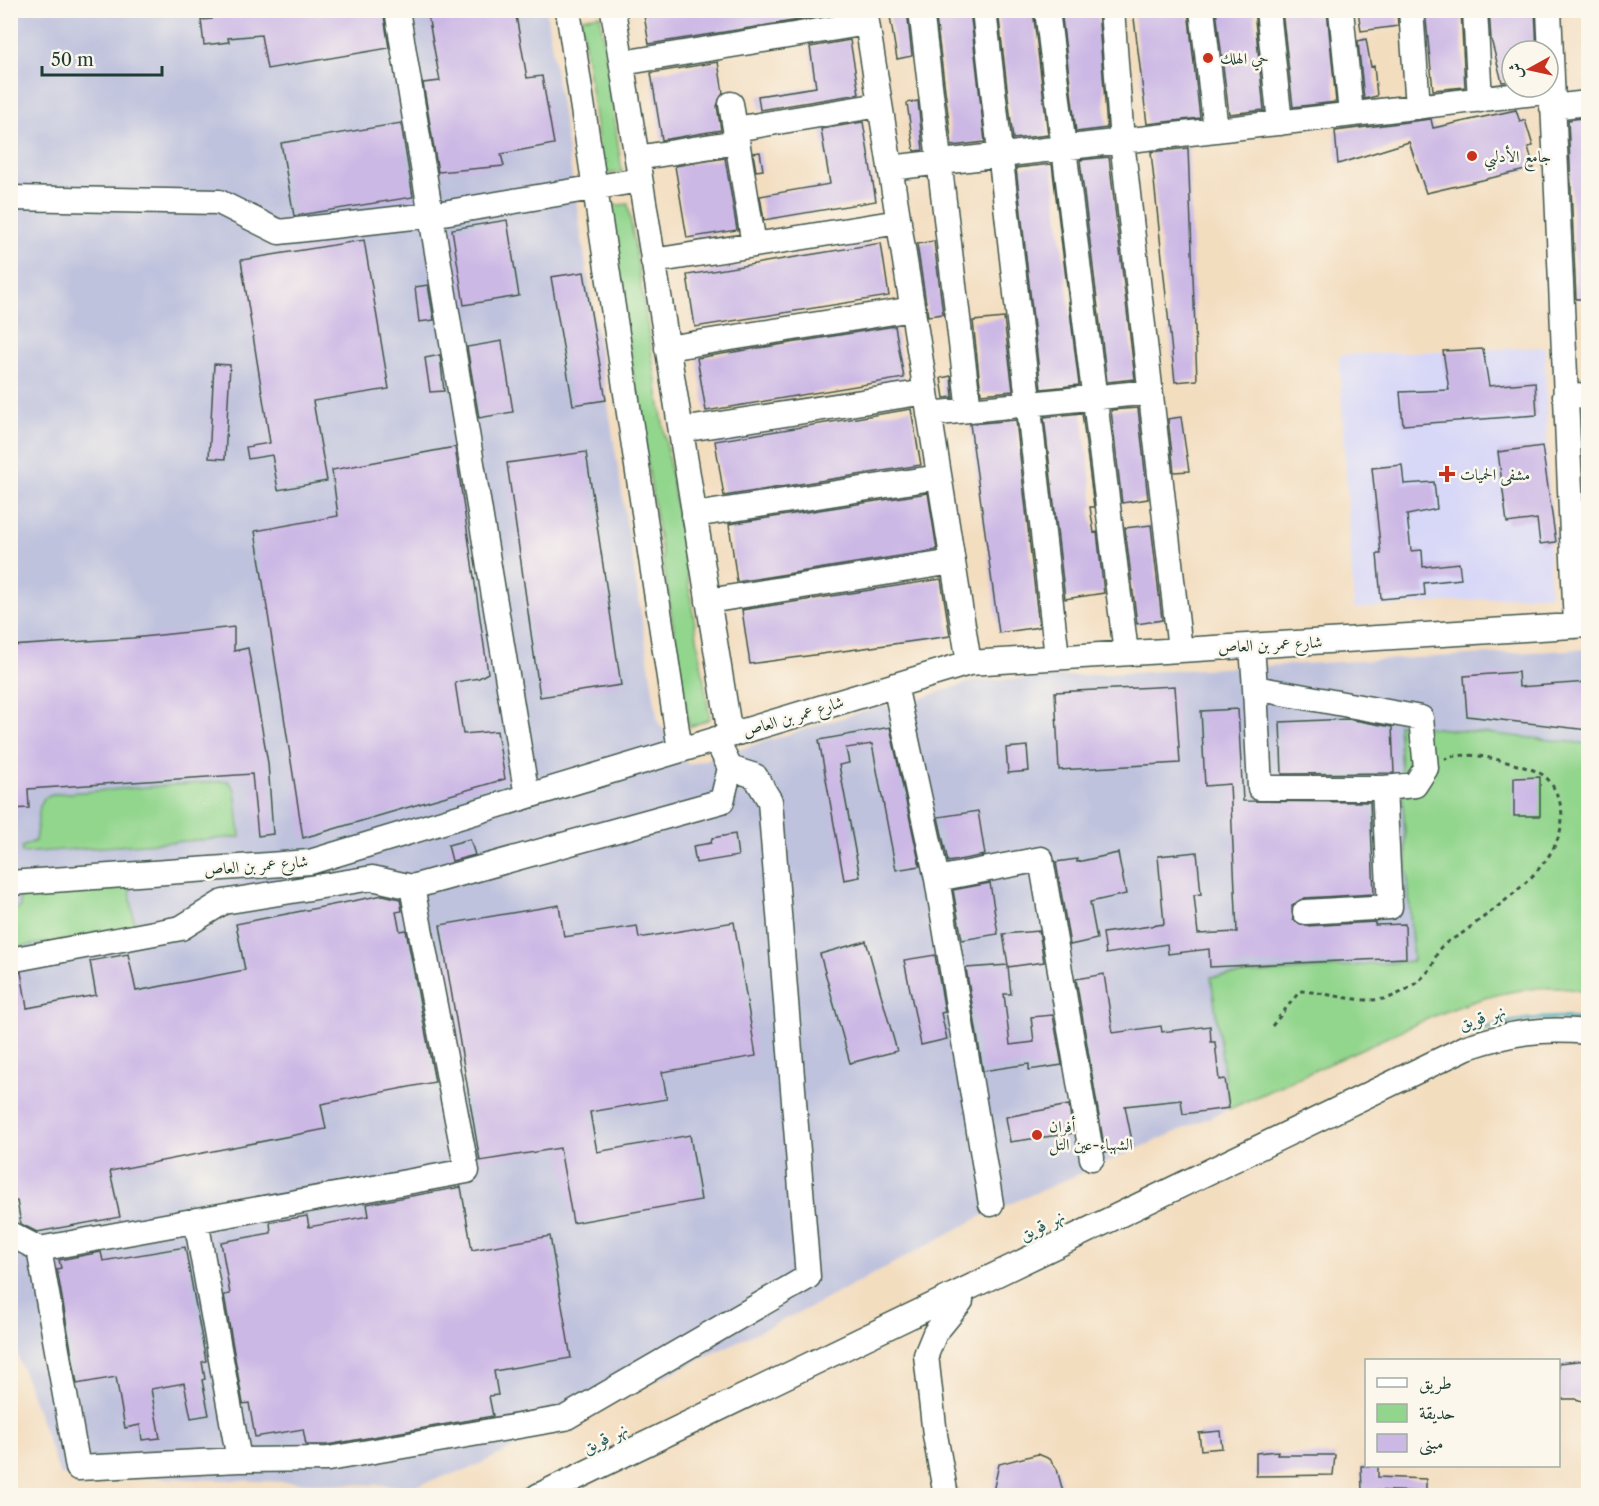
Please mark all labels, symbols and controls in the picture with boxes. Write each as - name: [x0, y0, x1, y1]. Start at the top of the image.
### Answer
- scale bar: [42, 39, 162, 77]
- north arrow: [1500, 39, 1560, 99]
- place label: حي الهلك: [1220, 48, 1269, 71]
- text: 50 m: [51, 49, 94, 71]
- marker: حي الهلك: [1201, 51, 1215, 65]
- text: ش: [1504, 62, 1526, 80]
- place label: جامع الأدلبي: [1484, 145, 1551, 172]
- marker: جامع الأدلبي: [1465, 149, 1479, 163]
- place label: مشفى الحميات: [1460, 464, 1530, 486]
- marker: مشفى الحميات: [1438, 465, 1456, 483]
- street label: شارع عمر بن العاص: [1217, 631, 1323, 661]
- street label: شارع عمر بن العاص: [740, 691, 847, 745]
- street label: شارع عمر بن العاص: [203, 850, 309, 884]
- water label: نهر قويق: [1455, 999, 1509, 1036]
- place label: أفران الشهباء-عين التل: [1049, 1115, 1133, 1156]
- marker: أفران الشهباء-عين التل: [1030, 1128, 1044, 1142]
- water label: نهر قويق: [1015, 1204, 1069, 1246]
- legend: [1365, 1359, 1560, 1467]
- text: طريق: [1419, 1372, 1452, 1395]
- text: حديقة: [1419, 1402, 1455, 1424]
- water label: نهر قويق: [578, 1417, 632, 1459]
- text: مبنى: [1419, 1432, 1444, 1456]

